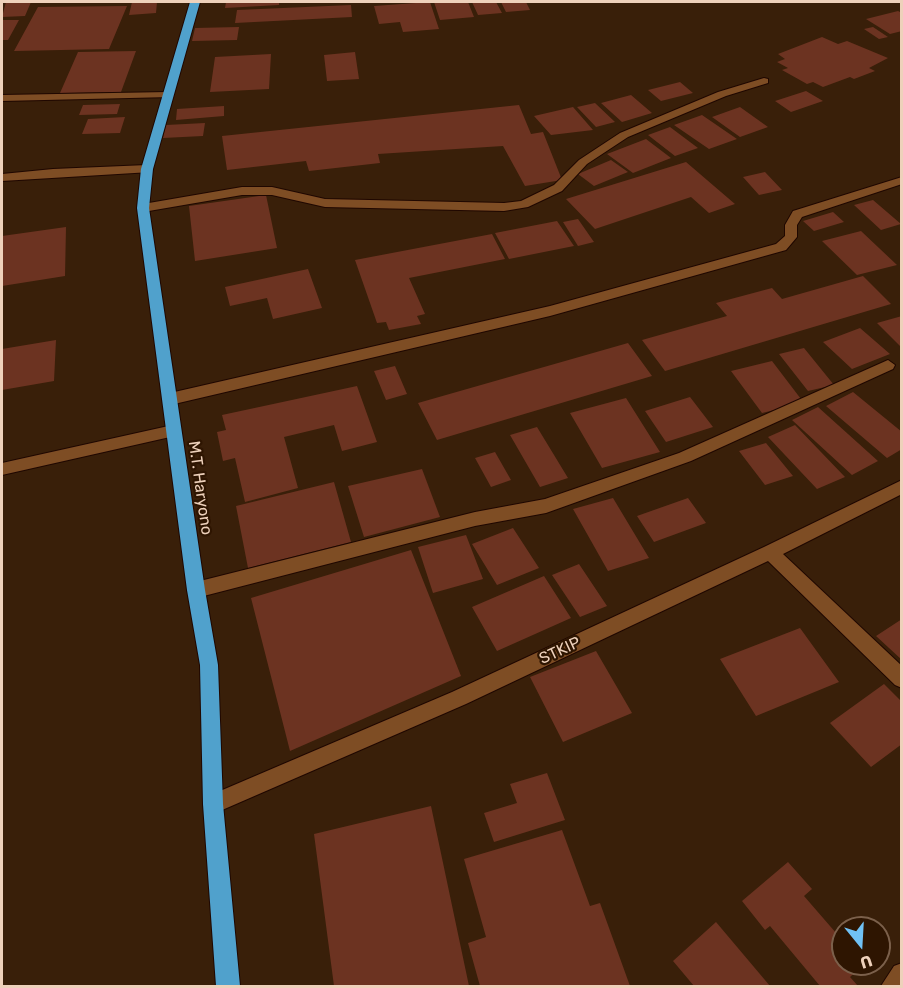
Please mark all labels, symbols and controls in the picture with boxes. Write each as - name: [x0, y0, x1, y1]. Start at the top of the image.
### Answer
- street label: M.T. Haryono: [184, 440, 216, 536]
- street label: STKIP: [536, 633, 584, 669]
- north arrow: [831, 916, 891, 976]
- text: U: [858, 951, 875, 973]

